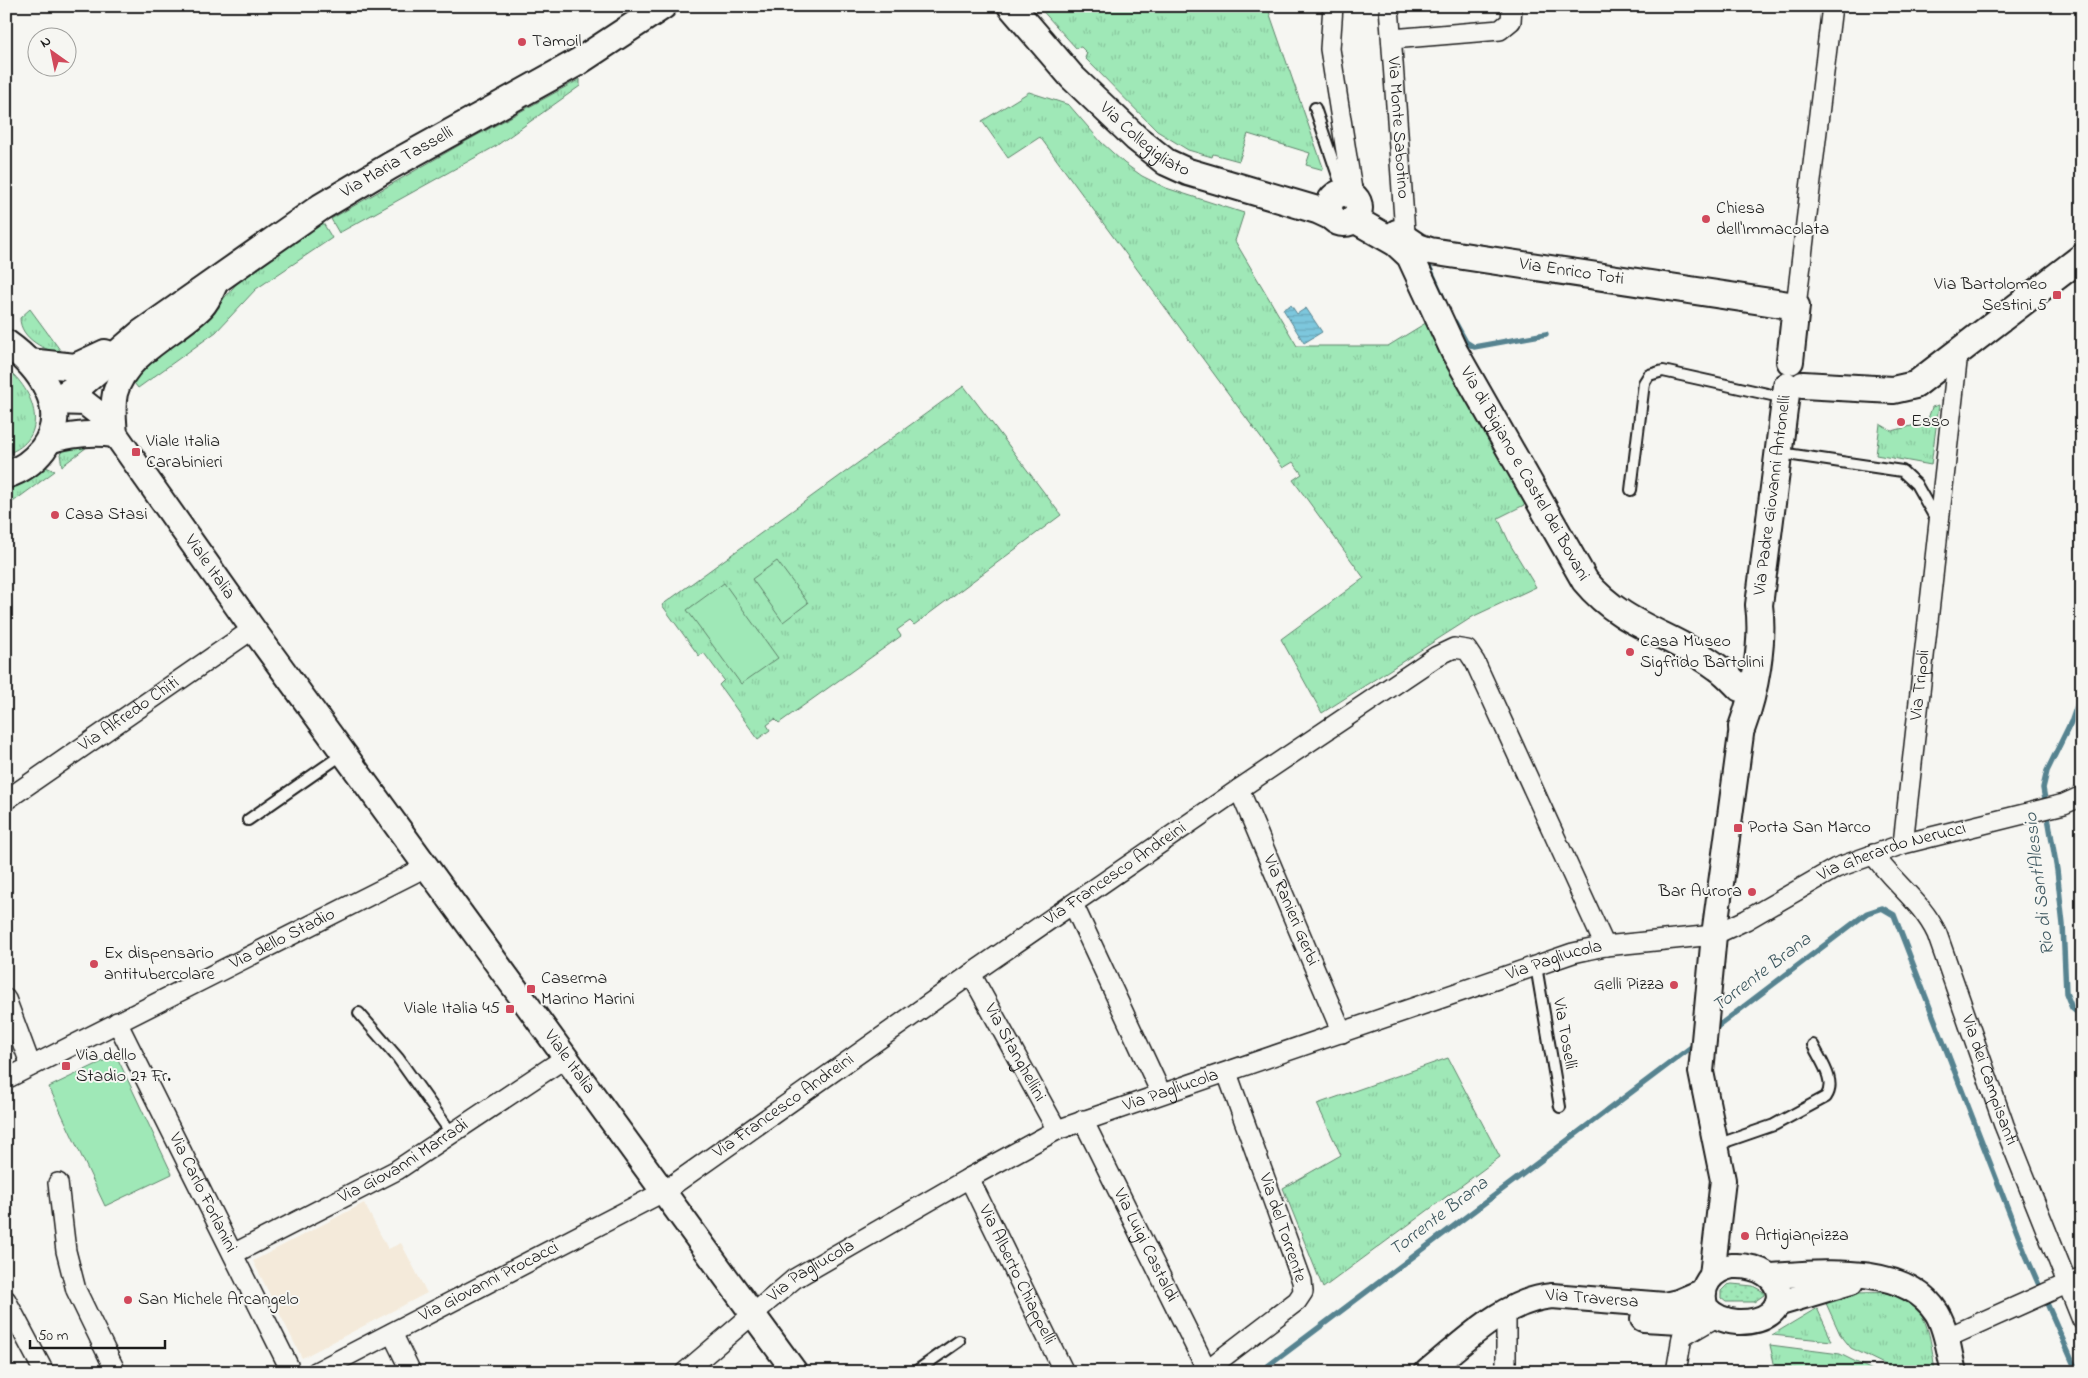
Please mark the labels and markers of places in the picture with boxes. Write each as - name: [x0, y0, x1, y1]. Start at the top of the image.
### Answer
- place label: Tamoil: [532, 29, 582, 55]
- marker: Tamoil: [516, 36, 528, 48]
- place label: Chiesa dell'Immacolata: [1716, 196, 1829, 243]
- marker: Chiesa dell'Immacolata: [1700, 213, 1712, 225]
- place label: Via Bartolomeo Sestini 5: [1933, 272, 2047, 319]
- marker: Via Bartolomeo Sestini 5: [2051, 289, 2063, 301]
- place label: Esso: [1911, 409, 1950, 435]
- marker: Esso: [1895, 416, 1907, 428]
- place label: Viale Italia Carabinieri: [145, 429, 223, 476]
- marker: Viale Italia Carabinieri: [130, 446, 142, 458]
- place label: Casa Stasi: [65, 502, 148, 528]
- marker: Casa Stasi: [49, 509, 61, 521]
- place label: Casa Museo Sigfrido Bartolini: [1640, 629, 1764, 677]
- marker: Casa Museo Sigfrido Bartolini: [1624, 646, 1636, 658]
- place label: Porta San Marco: [1748, 815, 1871, 841]
- marker: Porta San Marco: [1732, 822, 1744, 834]
- place label: Bar Aurora: [1658, 879, 1742, 905]
- marker: Bar Aurora: [1746, 886, 1758, 898]
- place label: Ex dispensario antitubercolare: [104, 941, 215, 988]
- marker: Ex dispensario antitubercolare: [88, 958, 100, 970]
- place label: Caserma Marino Marini: [541, 966, 635, 1013]
- place label: Gelli Pizza: [1593, 972, 1664, 998]
- marker: Gelli Pizza: [1668, 979, 1680, 991]
- marker: Caserma Marino Marini: [525, 983, 537, 995]
- place label: Viale Italia 45: [403, 996, 500, 1022]
- marker: Viale Italia 45: [504, 1003, 516, 1015]
- place label: Via dello Stadio 27 Fr.: [75, 1043, 171, 1090]
- marker: Via dello Stadio 27 Fr.: [60, 1060, 72, 1072]
- place label: Artigianpizza: [1755, 1223, 1849, 1250]
- marker: Artigianpizza: [1739, 1230, 1751, 1242]
- place label: San Michele Arcangelo: [138, 1287, 299, 1314]
- marker: San Michele Arcangelo: [122, 1294, 134, 1306]

